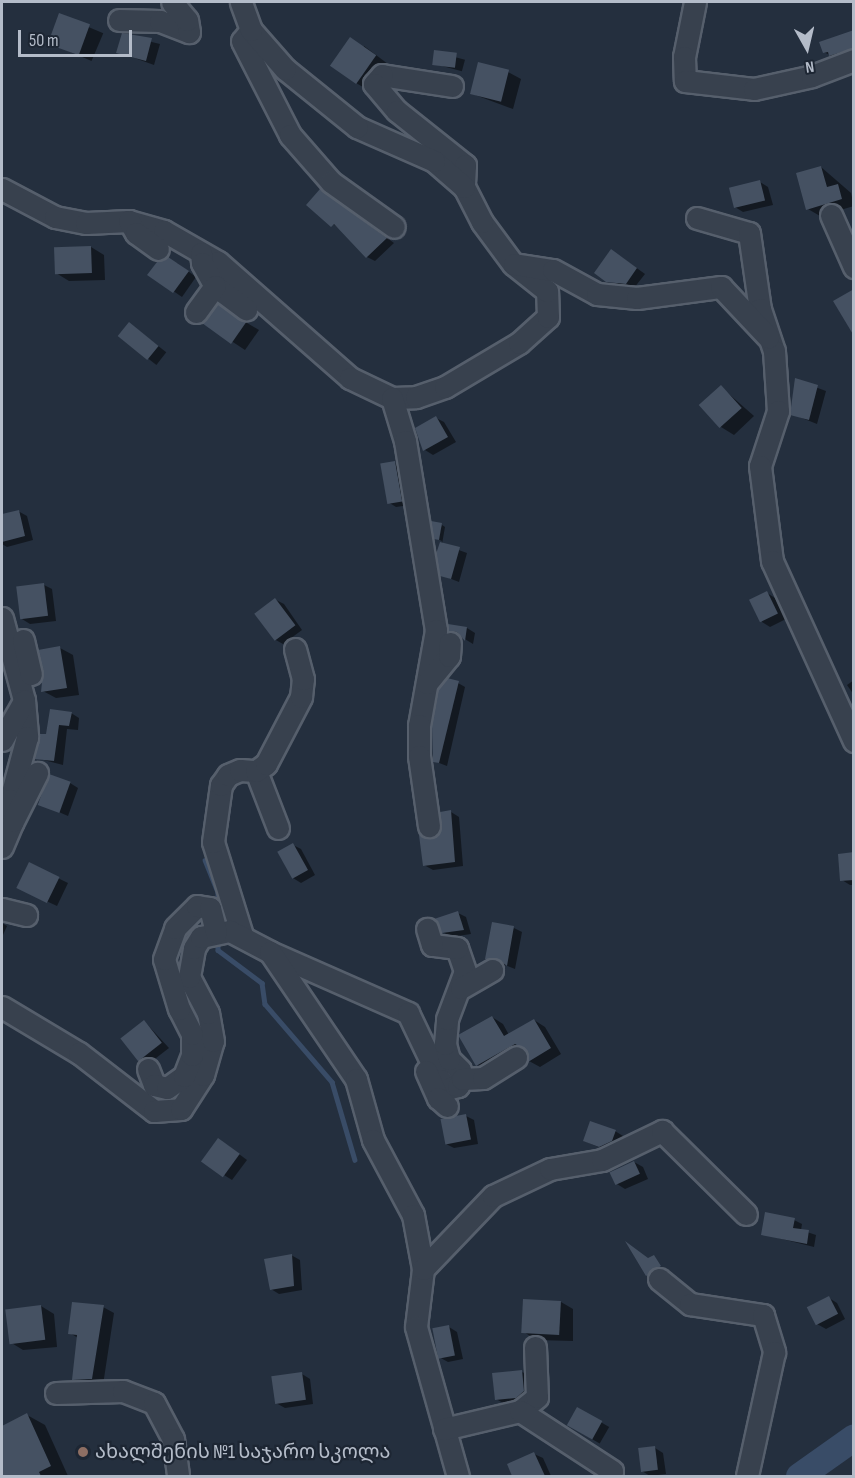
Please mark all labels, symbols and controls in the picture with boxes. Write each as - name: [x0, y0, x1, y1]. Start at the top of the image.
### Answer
- scale bar: [21, 18, 135, 56]
- north arrow: [777, 18, 837, 78]
- text: 50 m: [29, 30, 59, 51]
- text: N: [804, 56, 815, 76]
- place label: ახალშენის №1 საჯარო სკოლა: [95, 1440, 391, 1464]
- marker: ახალშენის №1 საჯარო სკოლა: [76, 1445, 90, 1459]

